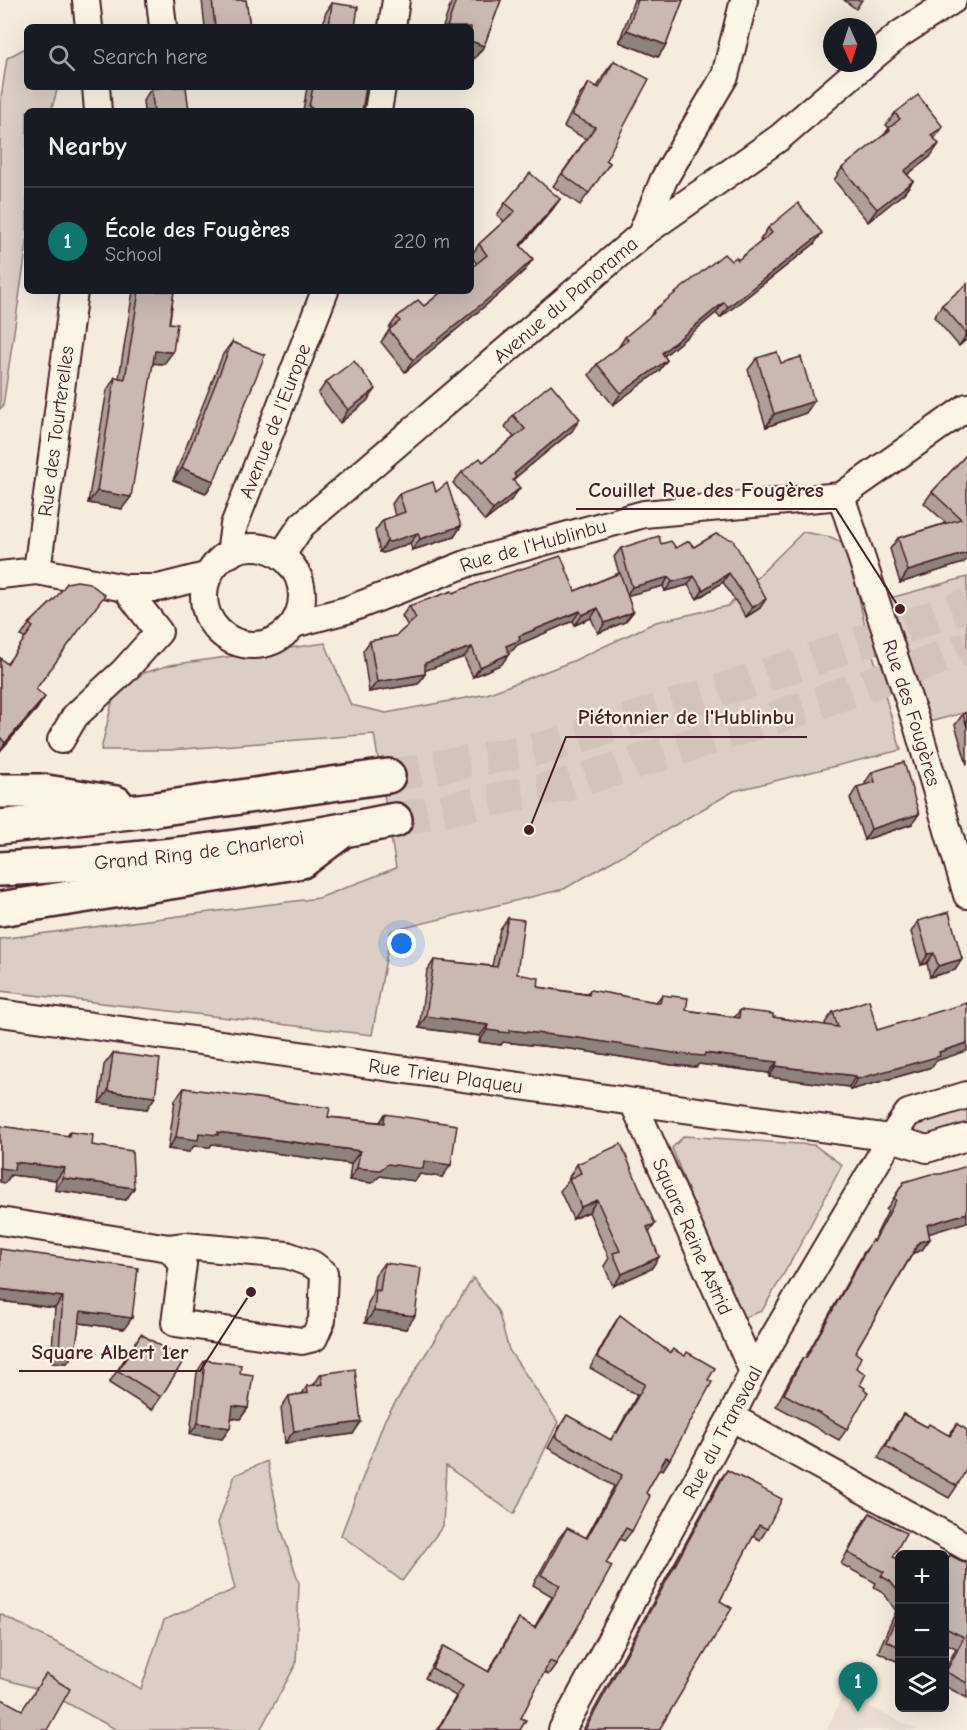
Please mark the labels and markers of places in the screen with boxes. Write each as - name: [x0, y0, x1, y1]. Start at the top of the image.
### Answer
- callout: Couillet Rue des Fougères: [576, 470, 836, 509]
- callout: Piétonnier de l'Hublinbu: [566, 698, 807, 737]
- callout: Square Albert 1er: [19, 1332, 200, 1371]
- pin: 1: [838, 1662, 878, 1712]

